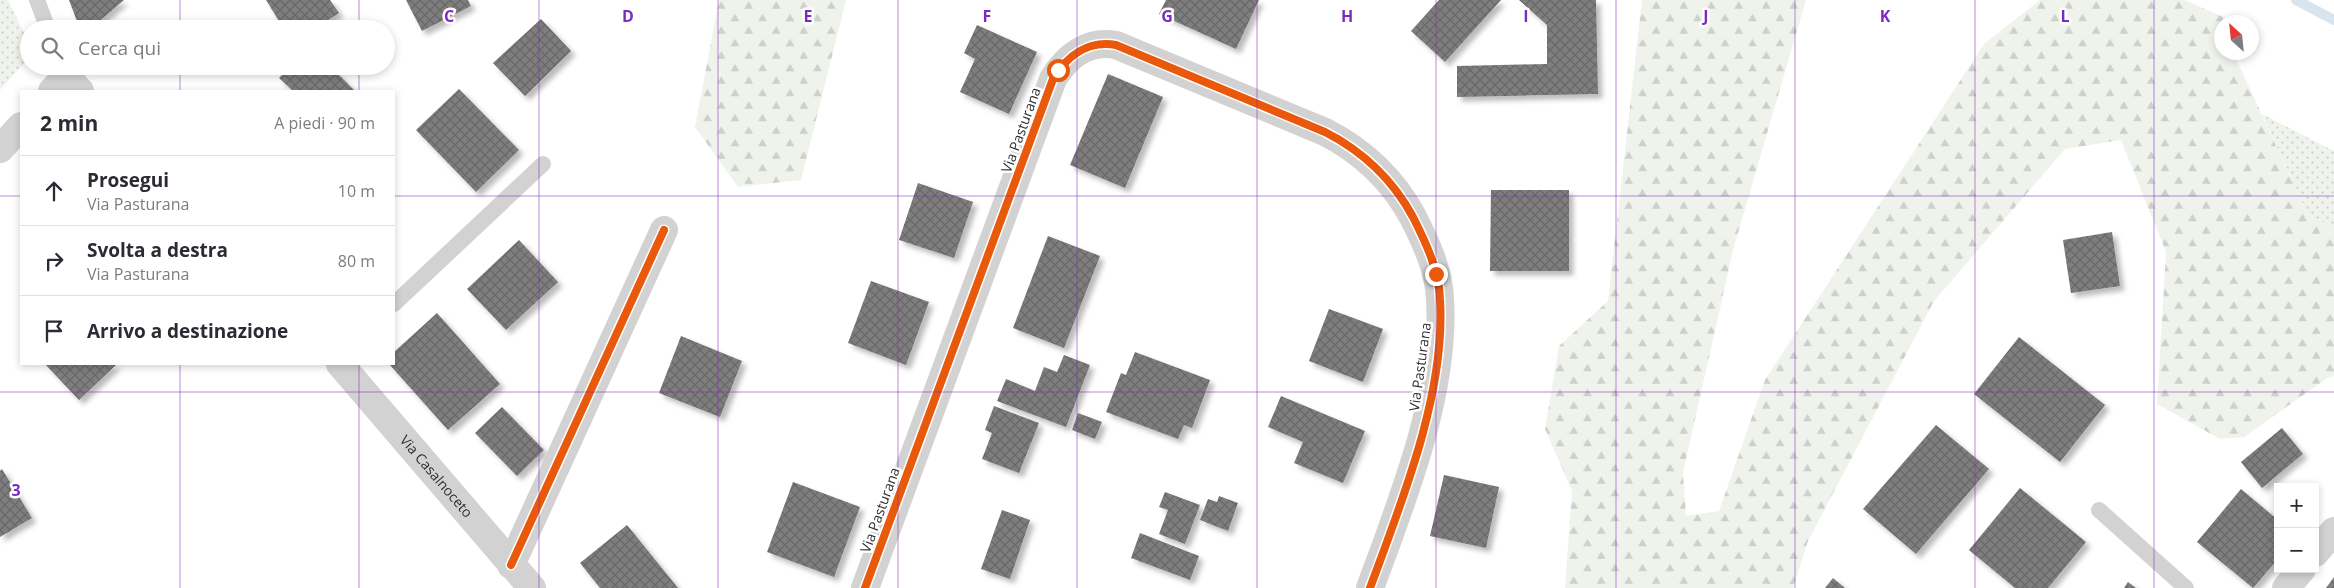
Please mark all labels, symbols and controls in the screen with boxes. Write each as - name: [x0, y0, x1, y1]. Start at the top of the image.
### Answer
- text: C: [444, 5, 454, 27]
- text: D: [622, 5, 634, 27]
- text: E: [804, 5, 813, 27]
- text: F: [983, 5, 991, 27]
- text: G: [1161, 5, 1173, 27]
- text: H: [1341, 5, 1353, 27]
- text: I: [1523, 5, 1529, 27]
- text: J: [1701, 5, 1709, 27]
- text: K: [1880, 5, 1891, 27]
- text: L: [2060, 5, 2070, 27]
- north arrow: [2214, 15, 2259, 60]
- search box: [20, 20, 395, 75]
- icon: search: [38, 34, 66, 62]
- text: Cerca qui: [78, 35, 161, 61]
- route start: [1047, 59, 1070, 82]
- street label: Via Pasturana: [996, 84, 1045, 175]
- text: 2 min: [40, 109, 98, 137]
- text: A piedi · 90 m: [274, 112, 375, 134]
- text: Prosegui: [87, 167, 169, 193]
- icon: ahead: [40, 177, 68, 205]
- text: 10 m: [338, 180, 375, 202]
- text: Via Pasturana: [87, 193, 189, 215]
- text: Svolta a destra: [87, 237, 228, 263]
- icon: right: [40, 247, 68, 275]
- text: 80 m: [338, 250, 375, 272]
- text: Via Pasturana: [87, 263, 189, 285]
- route end: [1425, 263, 1448, 286]
- icon: arrive: [40, 317, 68, 345]
- text: Arrivo a destinazione: [87, 318, 288, 344]
- street label: Via Pasturana: [1404, 321, 1435, 413]
- street label: Via Casalnoceto: [396, 431, 477, 521]
- street label: Via Pasturana: [855, 464, 904, 555]
- text: 3: [11, 479, 21, 501]
- map controls: [2274, 483, 2319, 573]
- button: +: [2274, 483, 2319, 528]
- button: −: [2274, 528, 2319, 573]

